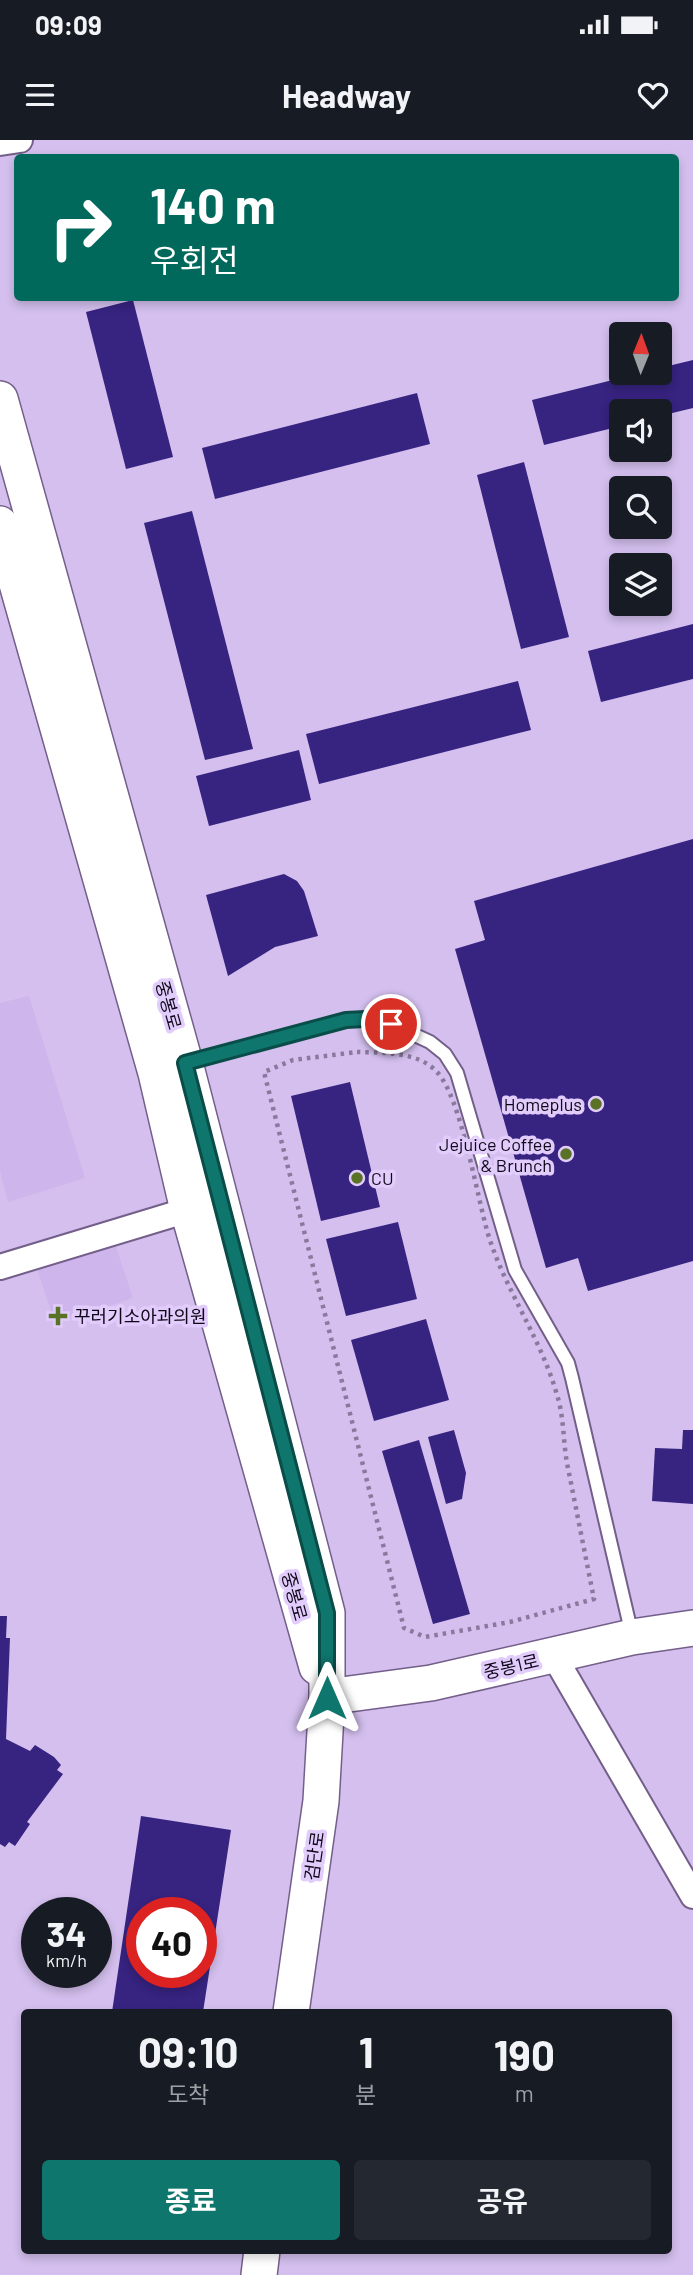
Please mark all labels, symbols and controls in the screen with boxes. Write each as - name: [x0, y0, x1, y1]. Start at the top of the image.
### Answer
- text: 09:09: [35, 9, 102, 40]
- icon: menu: [21, 76, 59, 114]
- text: Headway: [282, 76, 411, 114]
- icon: heart: [634, 76, 672, 114]
- text: 140 m: [150, 175, 276, 234]
- icon: right: [35, 182, 126, 273]
- text: 우회전: [150, 240, 238, 278]
- north arrow: [609, 322, 672, 385]
- map controls: [609, 322, 672, 616]
- button: sound: [609, 399, 672, 462]
- button: search: [609, 476, 672, 539]
- button: layers: [609, 553, 672, 616]
- street label: 중봉로: [152, 978, 186, 1032]
- pin: [361, 994, 421, 1054]
- icon: arrive: [372, 1005, 410, 1043]
- place label: Homeplus: [504, 1093, 582, 1115]
- marker: Homeplus: [588, 1096, 604, 1112]
- place label: Jejuice Coffee & Brunch: [439, 1133, 552, 1176]
- marker: Jejuice Coffee & Brunch: [558, 1146, 574, 1162]
- place label: CU: [371, 1167, 394, 1189]
- marker: CU: [349, 1170, 365, 1186]
- place label: 꾸러기소아과의원: [74, 1305, 206, 1327]
- marker: 꾸러기소아과의원: [48, 1306, 68, 1326]
- street label: 중봉로: [278, 1569, 312, 1623]
- street label: 중봉1로: [481, 1649, 541, 1683]
- position arrow: [290, 1661, 364, 1735]
- street label: 검단로: [300, 1830, 328, 1882]
- speed limit sign: 40: [126, 1897, 217, 1988]
- text: 34: [46, 1912, 87, 1954]
- text: km/h: [46, 1949, 87, 1971]
- text: 09:10: [138, 2026, 238, 2076]
- text: 1: [359, 2026, 374, 2076]
- text: 190: [494, 2029, 555, 2079]
- text: m: [515, 2079, 534, 2107]
- text: 도착: [167, 2080, 209, 2108]
- text: 분: [356, 2080, 377, 2108]
- button: 종료: [42, 2160, 340, 2240]
- button: 공유: [354, 2160, 651, 2240]

